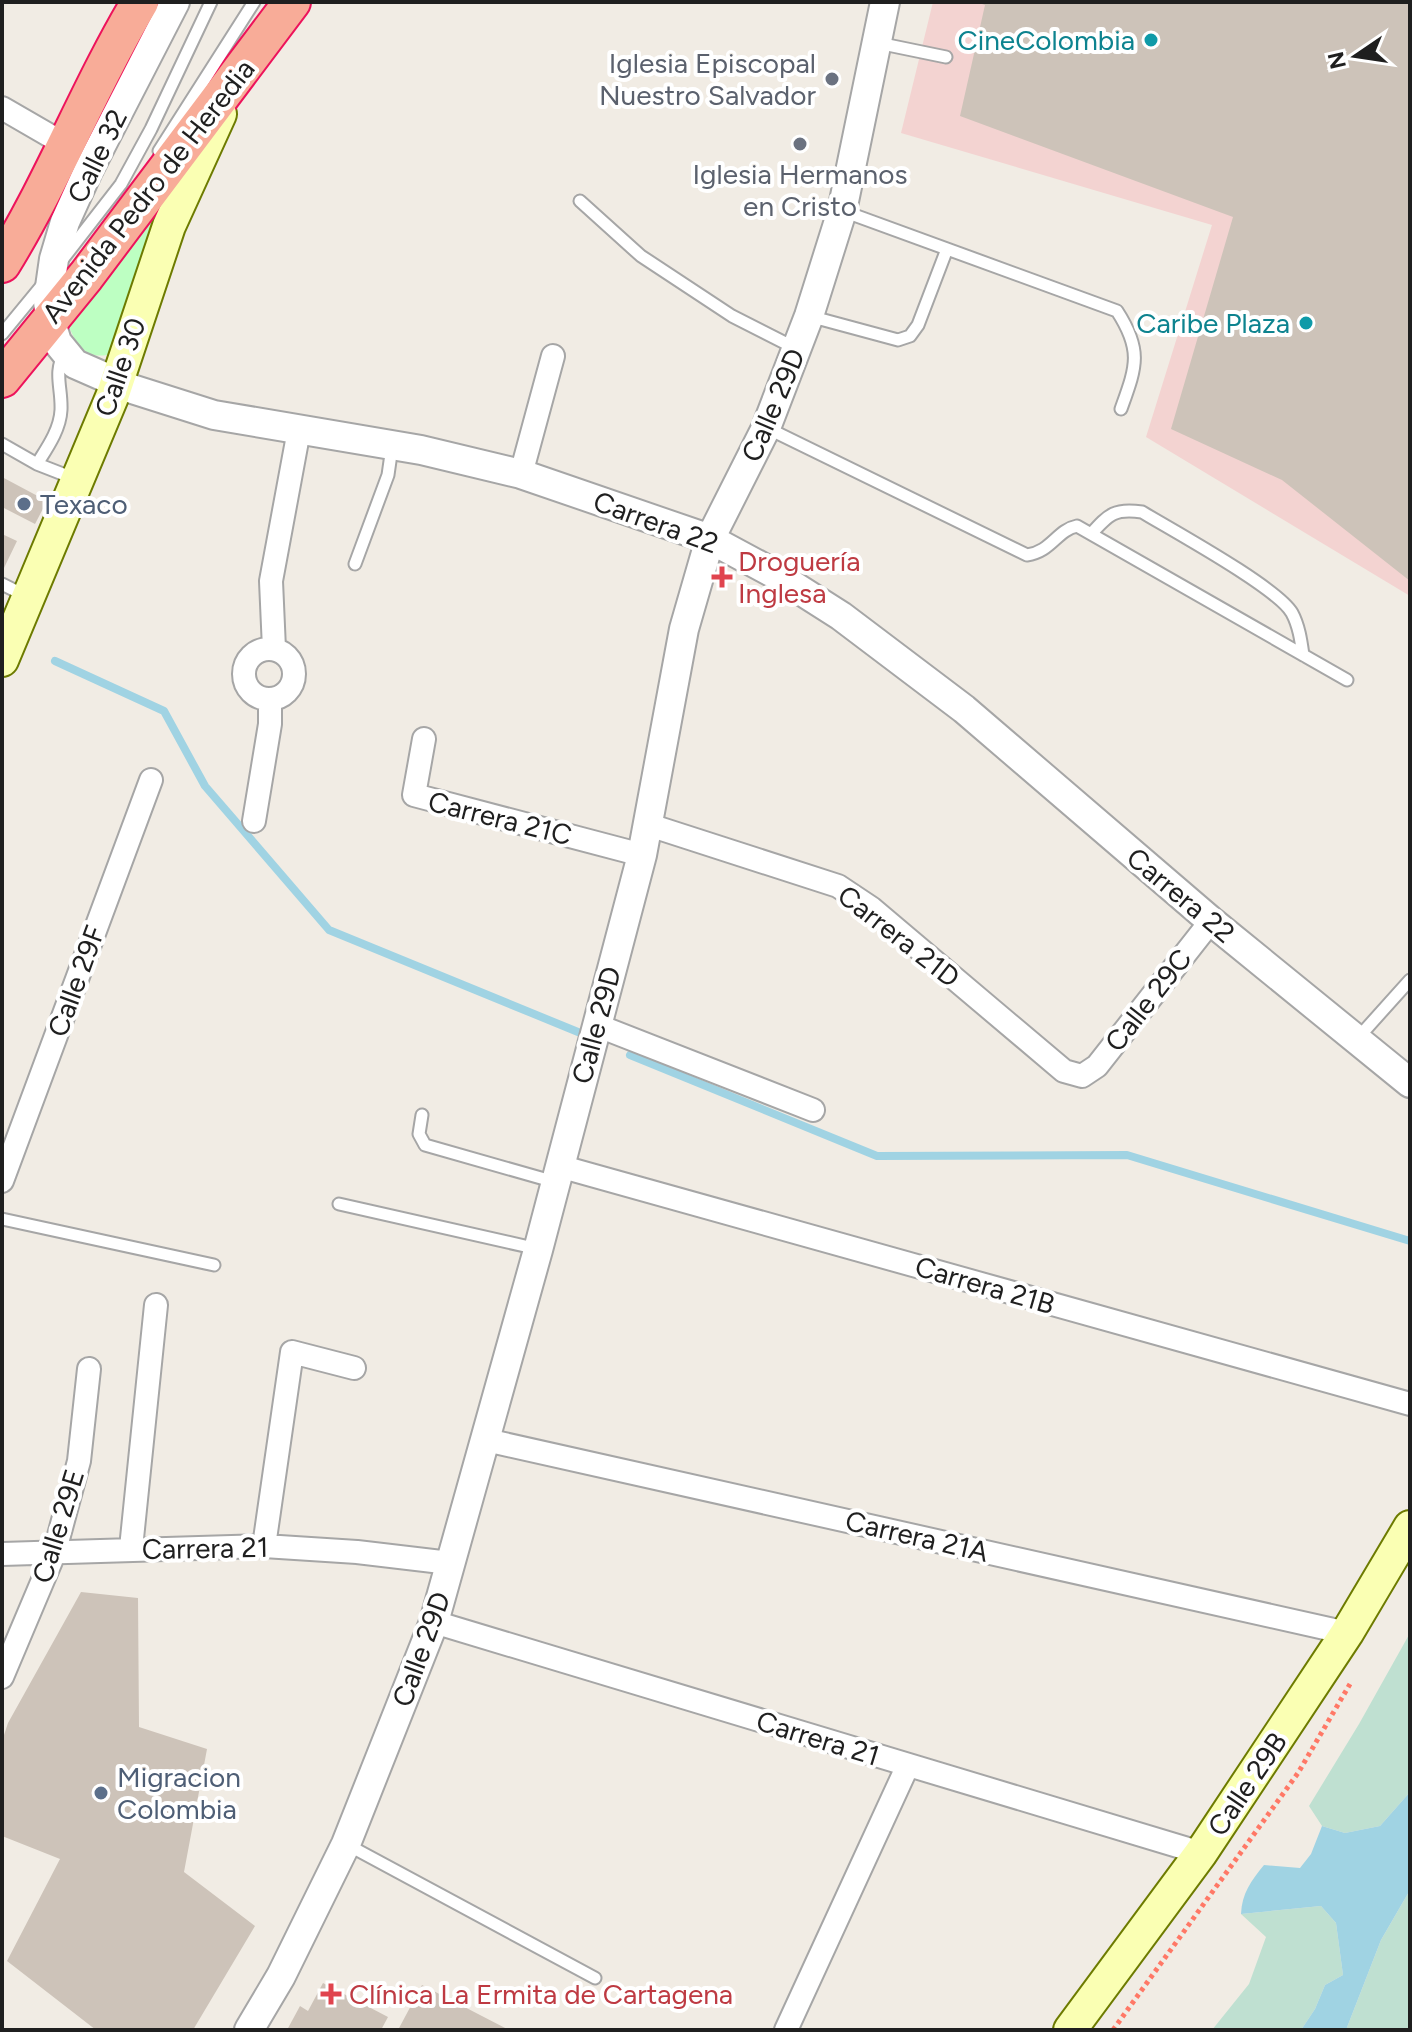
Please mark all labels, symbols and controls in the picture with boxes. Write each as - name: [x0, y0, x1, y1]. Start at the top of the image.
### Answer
- north arrow: [1316, 16, 1396, 96]
- place label: CineColombia: [958, 23, 1135, 57]
- marker: CineColombia: [1142, 31, 1160, 49]
- place label: Iglesia Episcopal Nuestro Salvador: [599, 46, 817, 112]
- text: N: [1322, 49, 1352, 72]
- street label: Avenida Pedro de Heredia: [35, 52, 261, 330]
- marker: Iglesia Episcopal Nuestro Salvador: [823, 70, 841, 88]
- street label: Calle 32: [60, 104, 134, 208]
- marker: Iglesia Hermanos en Cristo: [791, 135, 809, 153]
- place label: Iglesia Hermanos en Cristo: [692, 157, 908, 223]
- place label: Caribe Plaza: [1136, 306, 1290, 340]
- street label: Calle 30: [87, 313, 153, 421]
- marker: Caribe Plaza: [1297, 314, 1315, 332]
- street label: Calle 29D: [734, 343, 812, 467]
- street label: Carrera 22: [589, 484, 723, 560]
- place label: Texaco: [40, 487, 128, 521]
- marker: Texaco: [15, 495, 33, 513]
- place label: Droguería Inglesa: [738, 544, 861, 610]
- marker: Droguería Inglesa: [713, 568, 731, 586]
- street label: Carrera 21C: [425, 784, 575, 852]
- street label: Carrera 22: [1120, 840, 1242, 950]
- street label: Carrera 21D: [831, 878, 967, 994]
- street label: Calle 29F: [40, 921, 112, 1041]
- street label: Calle 29C: [1097, 942, 1199, 1058]
- street label: Calle 29D: [564, 963, 628, 1087]
- street label: Carrera 21B: [911, 1249, 1059, 1321]
- street label: Calle 29E: [25, 1465, 91, 1587]
- street label: Carrera 21A: [842, 1503, 992, 1569]
- street label: Carrera 21: [141, 1530, 269, 1566]
- street label: Calle 29D: [385, 1587, 457, 1711]
- street label: Carrera 21: [753, 1703, 883, 1773]
- street label: Calle 29B: [1200, 1726, 1294, 1842]
- place label: Migracion Colombia: [117, 1760, 241, 1826]
- marker: Migracion Colombia: [92, 1784, 110, 1802]
- place label: Clínica La Ermita de Cartagena: [349, 1977, 733, 2011]
- marker: Clínica La Ermita de Cartagena: [320, 1983, 342, 2005]

